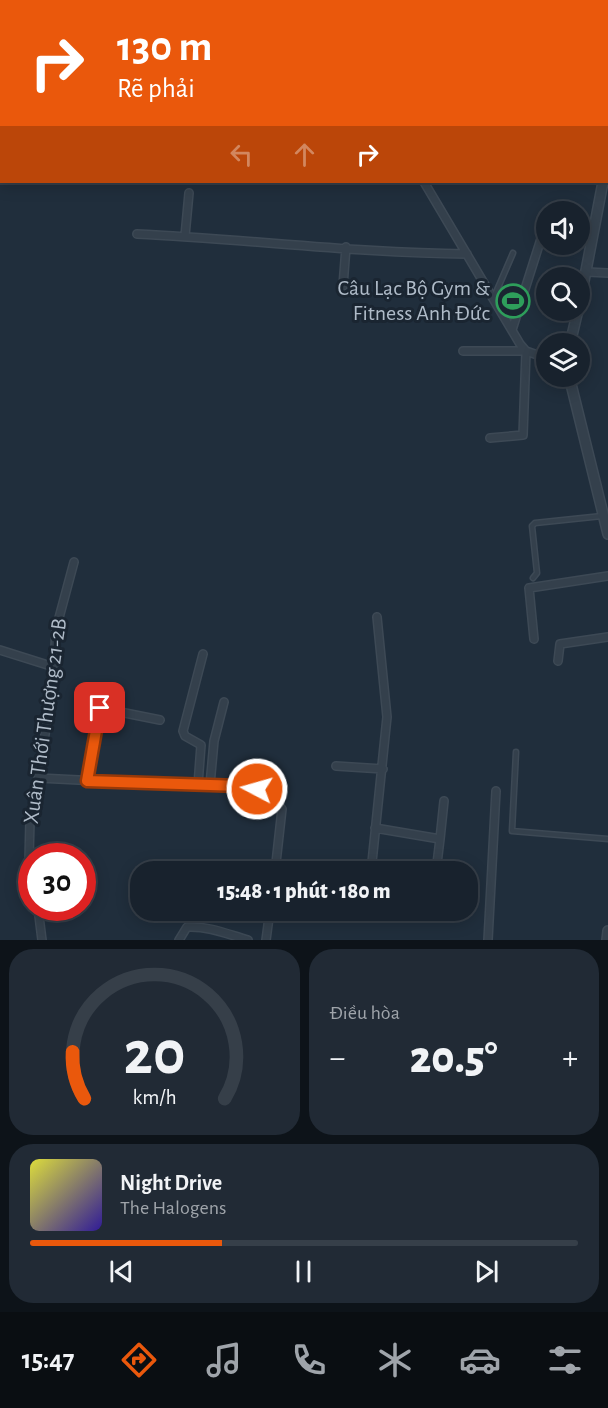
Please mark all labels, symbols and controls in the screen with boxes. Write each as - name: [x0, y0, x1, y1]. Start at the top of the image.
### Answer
- icon: right: [18, 24, 96, 102]
- text: 130 m: [117, 26, 212, 68]
- text: Rẽ phải: [117, 75, 195, 102]
- icon: left: [225, 138, 258, 171]
- icon: ahead: [288, 138, 321, 171]
- icon: right: [351, 138, 384, 171]
- map controls: [536, 201, 590, 387]
- button: sound: [536, 201, 590, 255]
- button: search: [536, 267, 590, 321]
- place label: Câu Lạc Bộ Gym & Fitness Anh Đức: [337, 277, 491, 324]
- sports icon: Câu Lạc Bộ Gym & Fitness Anh Đức: [495, 283, 531, 319]
- button: layers: [536, 333, 590, 387]
- street label: Xuân Thới Thượng 21-2B: [20, 617, 70, 825]
- pin: [74, 682, 125, 733]
- icon: arrive: [83, 691, 116, 724]
- position arrow: [225, 757, 289, 821]
- speed limit sign: 30: [18, 843, 96, 921]
- text: 15:48 · 1 phút · 180 m: [217, 880, 391, 902]
- text: Điều hòa: [330, 1003, 400, 1023]
- text: 20: [123, 1023, 185, 1085]
- text: 20.5°: [410, 1036, 498, 1081]
- text: −: [330, 1042, 345, 1075]
- text: +: [562, 1042, 578, 1075]
- text: km/h: [132, 1087, 176, 1108]
- text: Night Drive: [120, 1172, 222, 1194]
- text: The Halogens: [120, 1198, 226, 1218]
- icon: previous: [105, 1255, 138, 1288]
- icon: pause: [287, 1255, 320, 1288]
- icon: next: [470, 1255, 503, 1288]
- icon: directions: [118, 1339, 160, 1381]
- icon: music: [203, 1339, 245, 1381]
- icon: phone: [288, 1339, 330, 1381]
- icon: climate: [374, 1339, 416, 1381]
- icon: car: [459, 1339, 501, 1381]
- icon: filters: [544, 1339, 586, 1381]
- text: 15:47: [22, 1346, 74, 1373]

